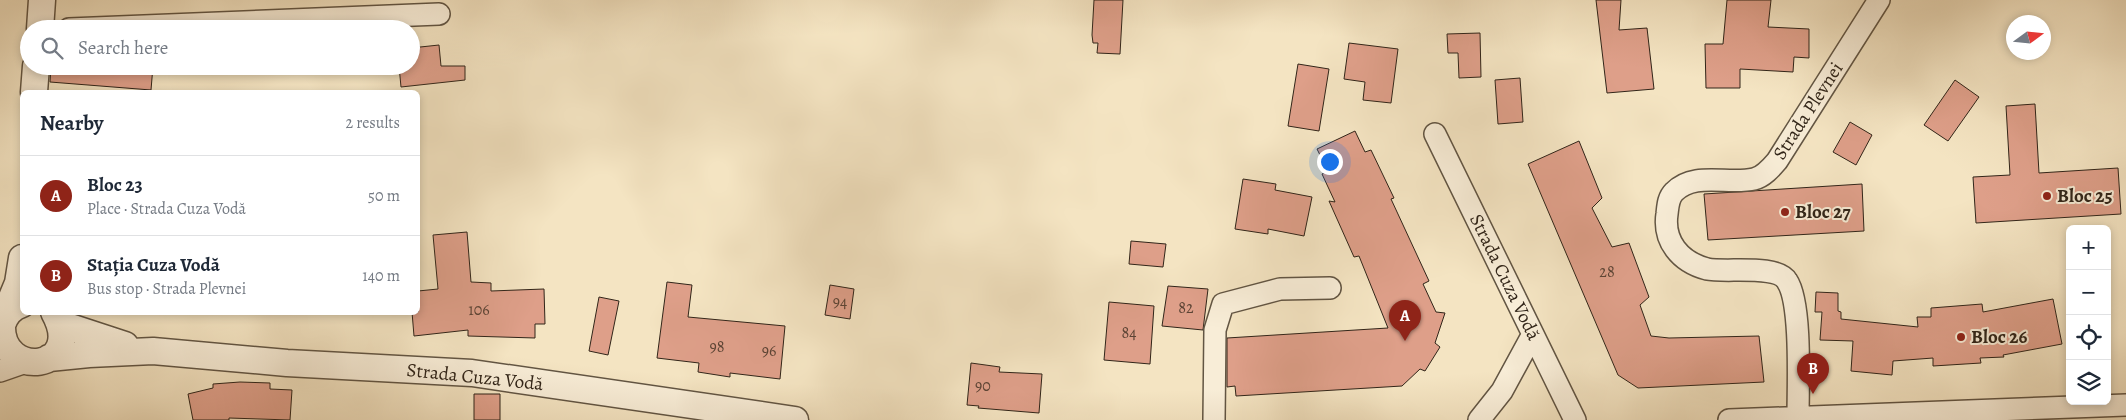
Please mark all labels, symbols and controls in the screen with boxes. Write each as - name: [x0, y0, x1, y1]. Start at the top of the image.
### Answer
- north arrow: [2006, 15, 2051, 60]
- search box: [20, 20, 420, 75]
- icon: search: [38, 34, 66, 62]
- text: Search here: [78, 35, 168, 61]
- street label: Strada Plevnei: [1767, 57, 1849, 165]
- text: Nearby: [40, 109, 103, 137]
- text: 2 results: [345, 112, 400, 134]
- your location: [1317, 149, 1343, 175]
- text: Bloc 23: [87, 172, 143, 198]
- place label: Bloc 25: [2057, 183, 2113, 209]
- text: A: [51, 185, 61, 207]
- text: 50 m: [368, 185, 400, 207]
- marker: Bloc 25: [2041, 190, 2053, 202]
- text: Place · Strada Cuza Vodă: [87, 198, 246, 220]
- place label: Bloc 27: [1795, 199, 1851, 225]
- marker: Bloc 27: [1779, 206, 1791, 218]
- street label: Strada Cuza Vodă: [1463, 210, 1547, 345]
- map controls: [2066, 225, 2111, 405]
- button: +: [2066, 225, 2111, 270]
- text: Stația Cuza Vodă: [87, 252, 220, 278]
- house number: 28: [1599, 261, 1615, 283]
- text: B: [51, 265, 61, 287]
- text: 140 m: [362, 265, 400, 287]
- button: −: [2066, 270, 2111, 315]
- text: Bus stop · Strada Plevnei: [87, 278, 246, 300]
- house number: 94: [833, 291, 847, 313]
- house number: 82: [1178, 297, 1194, 319]
- house number: 106: [468, 299, 490, 321]
- pin: A: [1389, 300, 1421, 341]
- button: locate: [2066, 315, 2111, 360]
- house number: 84: [1121, 322, 1137, 344]
- place label: Bloc 26: [1971, 324, 2027, 350]
- marker: Bloc 26: [1955, 331, 1967, 343]
- house number: 98: [709, 336, 725, 358]
- house number: 96: [762, 340, 776, 362]
- pin: B: [1797, 353, 1829, 394]
- street label: Strada Cuza Vodă: [405, 357, 545, 397]
- button: layers: [2066, 360, 2111, 405]
- house number: 90: [975, 375, 991, 397]

